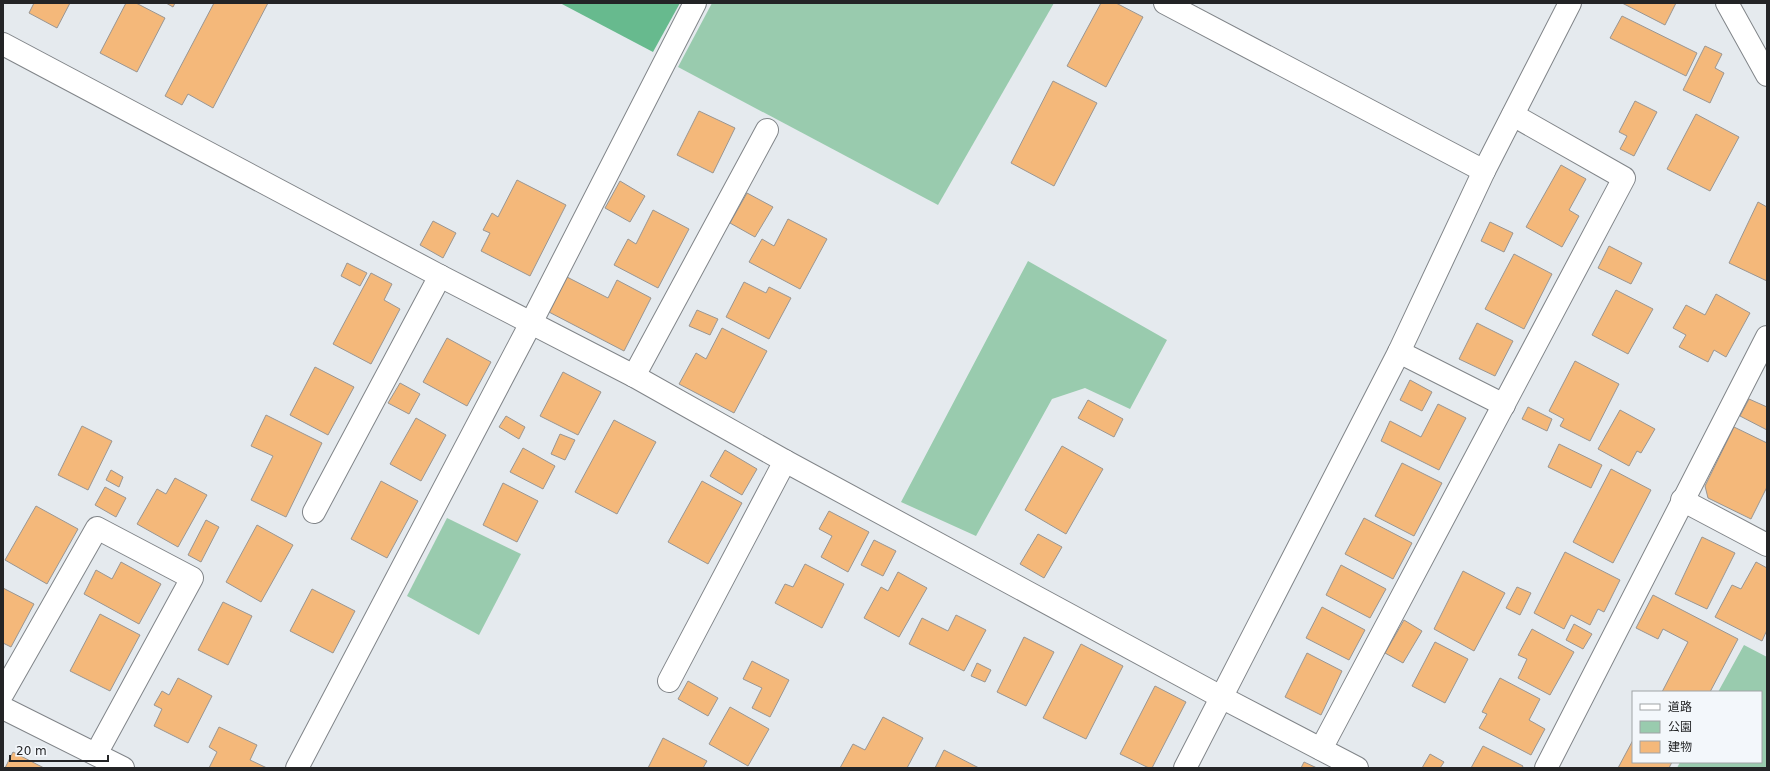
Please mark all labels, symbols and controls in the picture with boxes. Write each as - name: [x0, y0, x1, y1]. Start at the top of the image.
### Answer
- legend: [1632, 691, 1762, 763]
- text: 道路: [1668, 700, 1692, 714]
- text: 公園: [1668, 720, 1692, 734]
- scale bar: [10, 737, 108, 763]
- text: 建物: [1668, 740, 1692, 754]
- text: 20 m: [16, 744, 47, 758]

